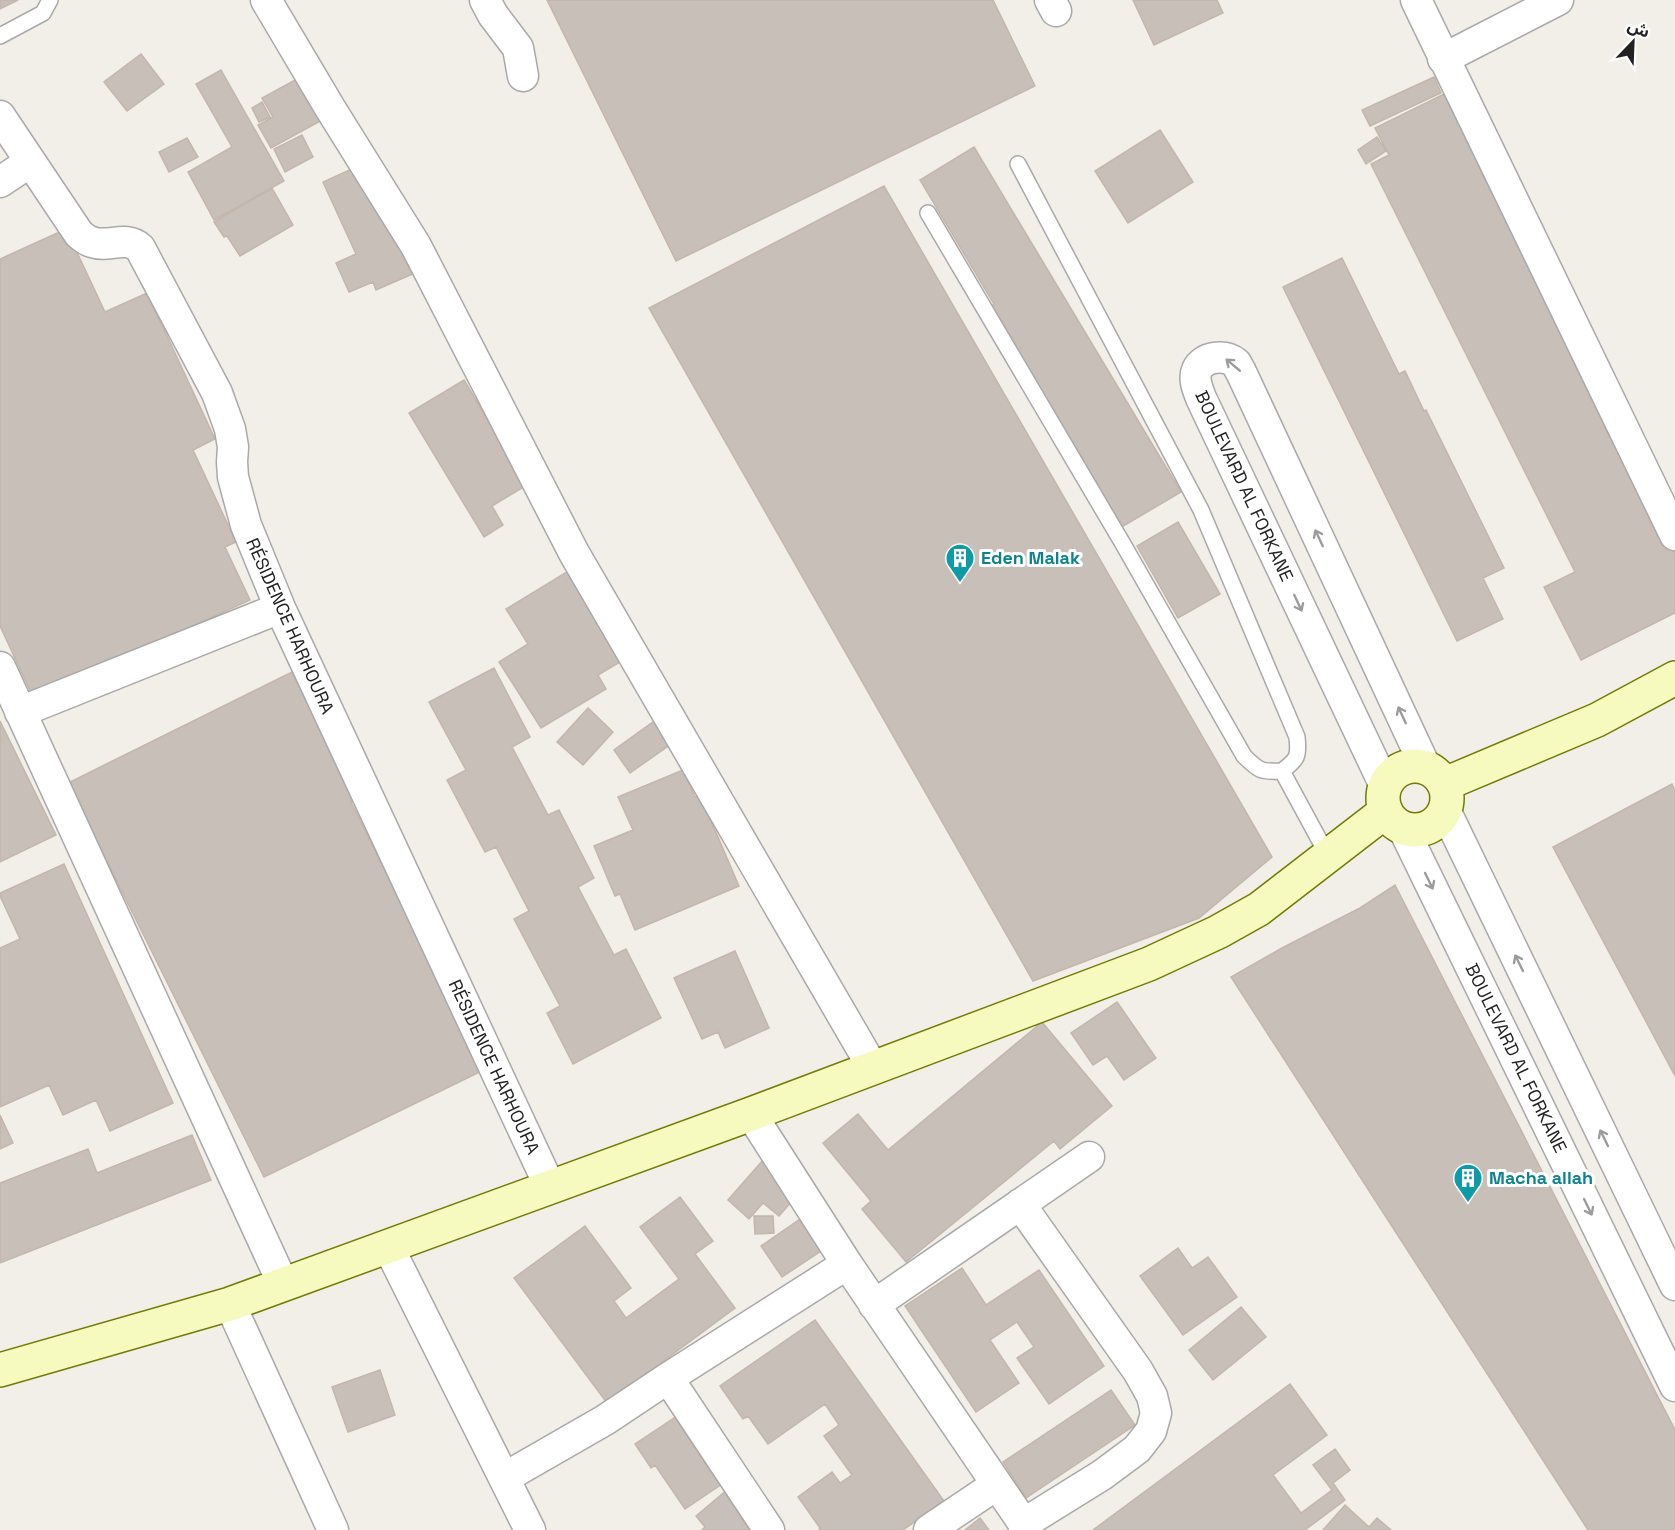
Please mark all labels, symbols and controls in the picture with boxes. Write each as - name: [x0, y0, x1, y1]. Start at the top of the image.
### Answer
- north arrow: [1603, 12, 1663, 72]
- text: ش: [1624, 15, 1653, 43]
- one-way arrow: [1225, 358, 1241, 371]
- street label: BOULEVARD AL FORKANE: [1190, 387, 1299, 585]
- one-way arrow: [1313, 530, 1325, 548]
- street label: RÉSIDENCE HARHOURA: [241, 534, 340, 717]
- building icon: Eden Malak: [944, 542, 976, 584]
- place label: Eden Malak: [981, 546, 1080, 569]
- one-way arrow: [1293, 594, 1305, 612]
- one-way arrow: [1395, 706, 1407, 724]
- one-way arrow: [1424, 871, 1436, 889]
- one-way arrow: [1513, 954, 1525, 972]
- street label: BOULEVARD AL FORKANE: [1461, 959, 1572, 1156]
- street label: RÉSIDENCE HARHOURA: [444, 976, 545, 1158]
- one-way arrow: [1597, 1130, 1609, 1148]
- building icon: Macha allah: [1452, 1162, 1484, 1204]
- place label: Macha allah: [1489, 1166, 1593, 1189]
- one-way arrow: [1582, 1198, 1594, 1215]

